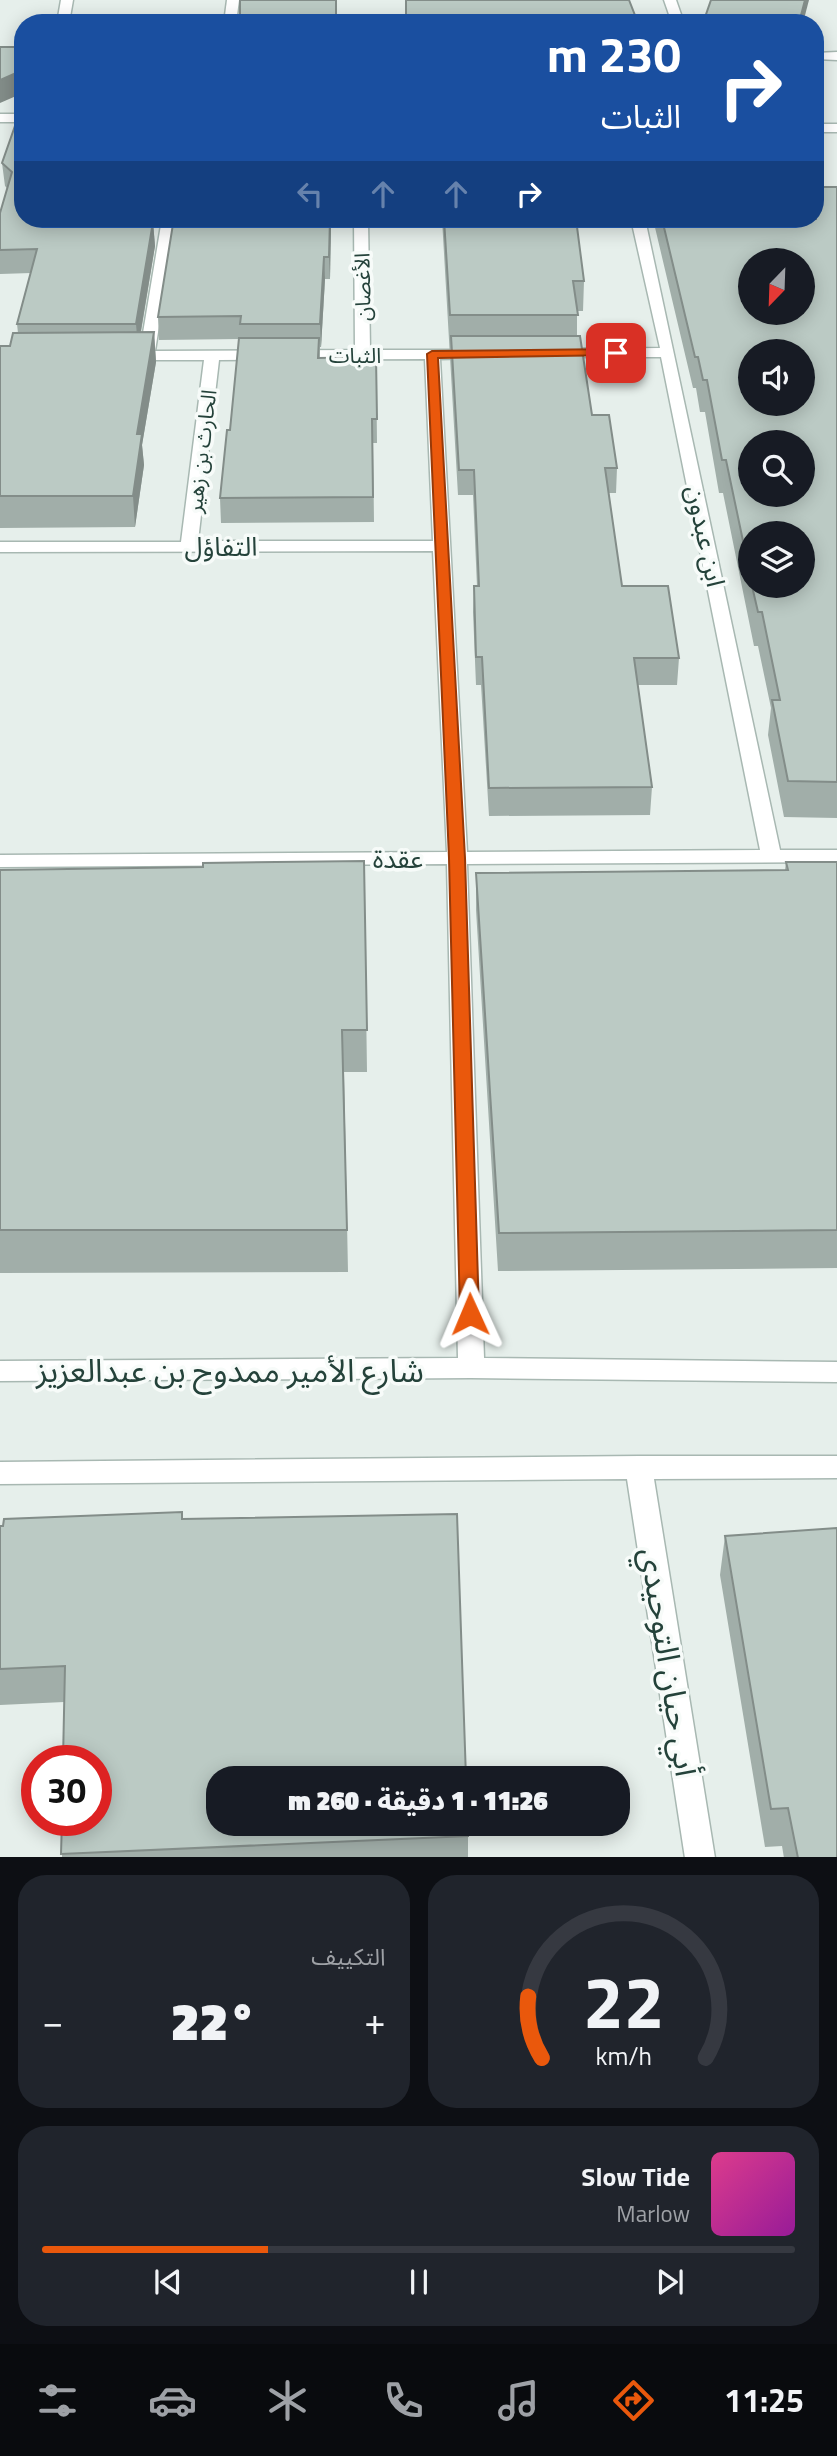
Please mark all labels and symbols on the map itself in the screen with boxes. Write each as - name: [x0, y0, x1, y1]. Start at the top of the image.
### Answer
- north arrow: [738, 248, 816, 326]
- street label: الأغصان: [345, 253, 379, 321]
- pin: [586, 323, 646, 383]
- street label: الثبات: [329, 339, 381, 371]
- street label: الحارث بن زهير: [177, 388, 224, 515]
- street label: ابن عبدون: [676, 481, 736, 591]
- street label: التفاؤل: [185, 527, 257, 566]
- street label: عقدة: [373, 839, 423, 878]
- position arrow: [433, 1277, 507, 1351]
- street label: شارع الأمير ممدوح بن عبدالعزيز: [35, 1346, 424, 1395]
- street label: أبي حيان التوحيدي: [627, 1544, 712, 1780]
- speed limit sign: 30: [21, 1745, 112, 1836]

